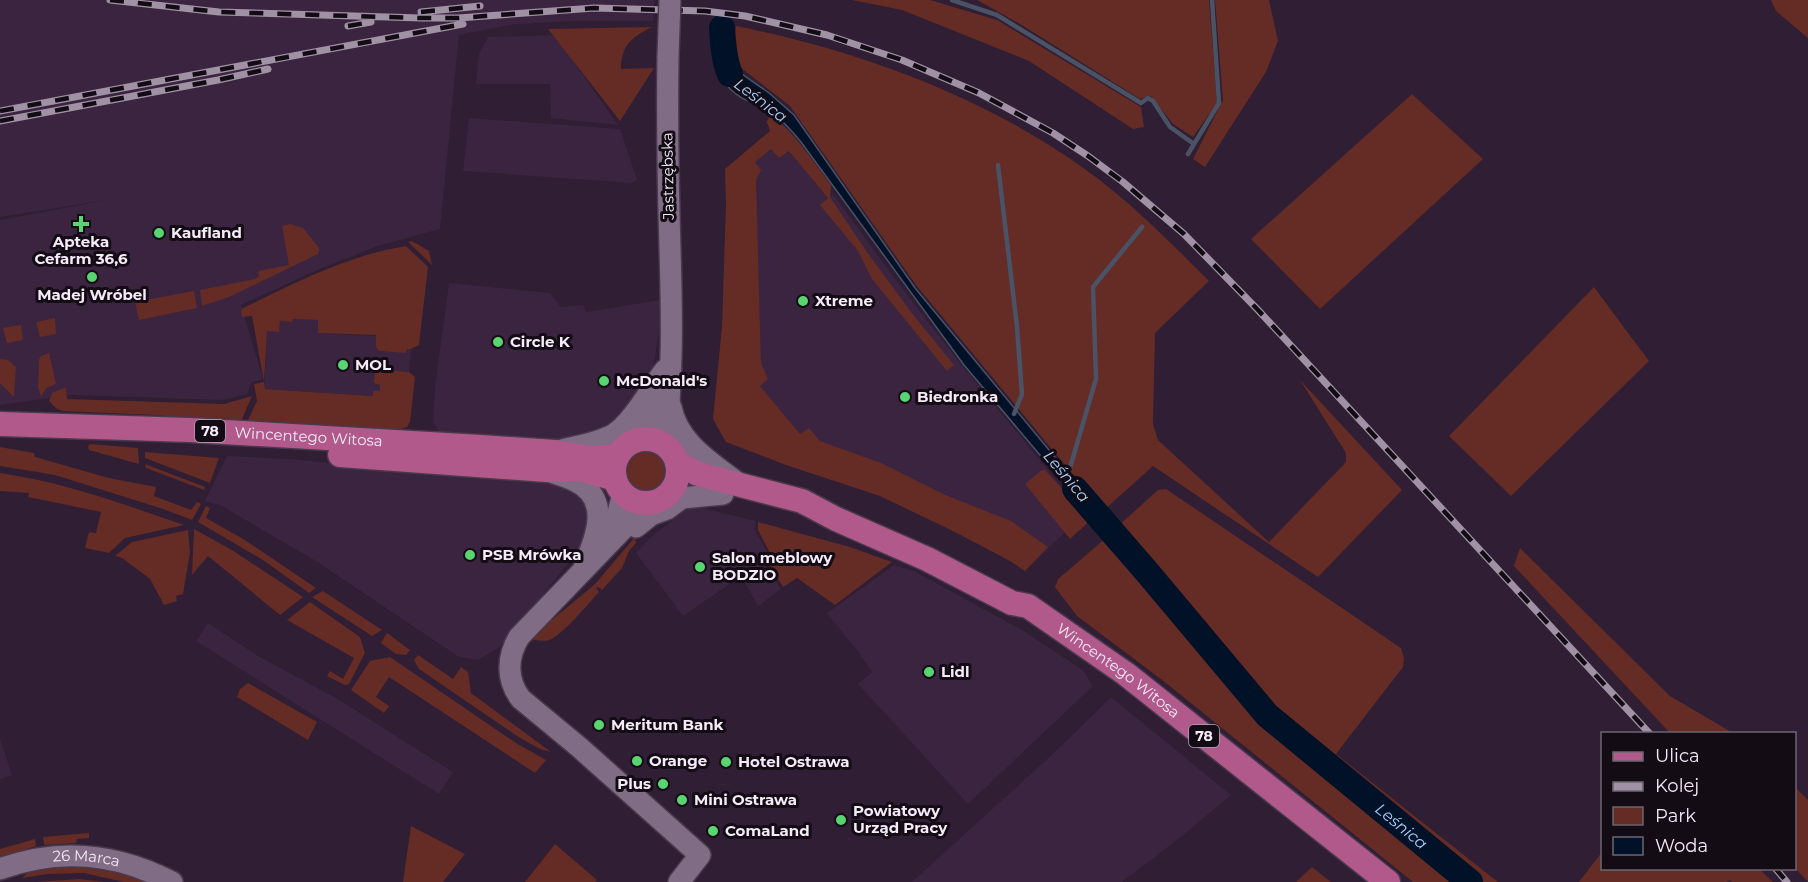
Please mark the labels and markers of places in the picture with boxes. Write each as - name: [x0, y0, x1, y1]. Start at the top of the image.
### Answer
- marker: Apteka Cefarm 36,6: [74, 217, 88, 231]
- place label: Kaufland: [171, 223, 242, 242]
- marker: Kaufland: [152, 226, 166, 240]
- place label: Apteka Cefarm 36,6: [34, 232, 128, 268]
- marker: Madej Wróbel: [85, 270, 99, 284]
- place label: Madej Wróbel: [37, 285, 147, 304]
- place label: Xtreme: [815, 291, 873, 310]
- marker: Xtreme: [796, 294, 810, 308]
- place label: Circle K: [510, 332, 571, 351]
- marker: Circle K: [491, 335, 505, 349]
- place label: MOL: [355, 355, 391, 374]
- marker: MOL: [336, 358, 350, 372]
- place label: McDonald's: [616, 371, 707, 390]
- marker: McDonald's: [597, 374, 611, 388]
- place label: Biedronka: [917, 387, 998, 406]
- marker: Biedronka: [898, 390, 912, 404]
- place label: PSB Mrówka: [482, 545, 582, 564]
- marker: PSB Mrówka: [463, 548, 477, 562]
- place label: Salon meblowy BODZIO: [712, 548, 833, 584]
- marker: Salon meblowy BODZIO: [693, 560, 707, 574]
- place label: Lidl: [941, 662, 969, 681]
- marker: Lidl: [922, 665, 936, 679]
- place label: Meritum Bank: [611, 715, 724, 734]
- marker: Meritum Bank: [592, 718, 606, 732]
- place label: Orange: [649, 751, 707, 770]
- place label: Hotel Ostrawa: [738, 752, 850, 771]
- marker: Orange: [630, 754, 644, 768]
- marker: Hotel Ostrawa: [719, 755, 733, 769]
- place label: Plus: [617, 774, 651, 793]
- marker: Plus: [656, 777, 670, 791]
- place label: Mini Ostrawa: [694, 790, 797, 809]
- marker: Mini Ostrawa: [675, 793, 689, 807]
- place label: Powiatowy Urząd Pracy: [853, 801, 948, 837]
- marker: Powiatowy Urząd Pracy: [834, 813, 848, 827]
- place label: ComaLand: [725, 821, 810, 840]
- marker: ComaLand: [706, 824, 720, 838]

